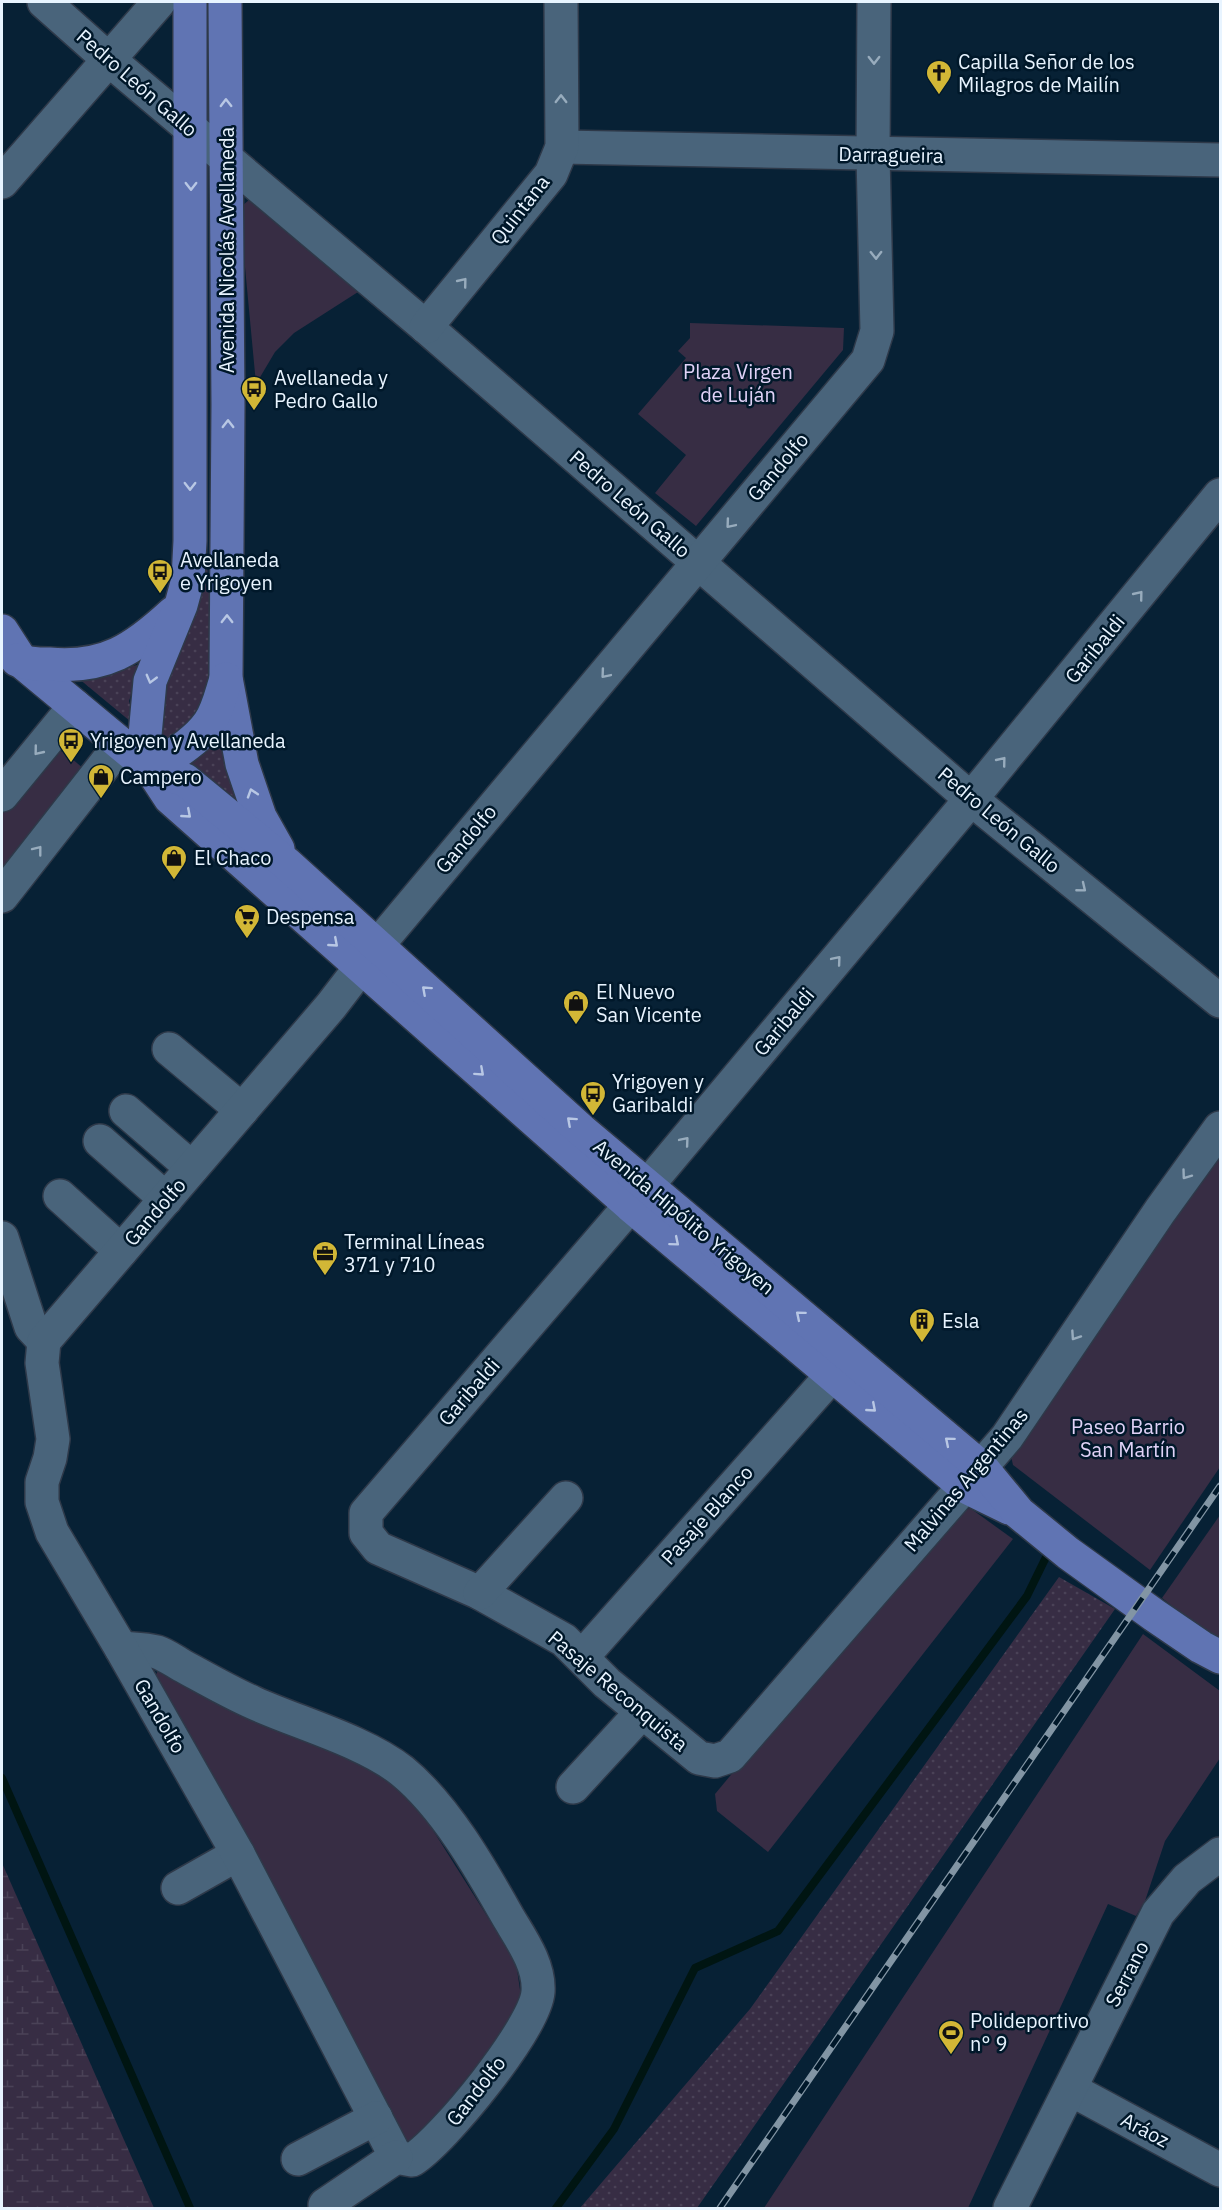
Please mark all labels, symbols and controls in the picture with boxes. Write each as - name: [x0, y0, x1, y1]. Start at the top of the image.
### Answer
- street label: Pedro León Gallo: [71, 23, 204, 143]
- place label: Capilla Señor de los Milagros de Mailín: [958, 48, 1135, 98]
- one-way arrow: [868, 55, 880, 64]
- church icon: Capilla Señor de los Milagros de Mailín: [924, 58, 954, 96]
- one-way arrow: [555, 95, 567, 104]
- one-way arrow: [220, 99, 232, 108]
- street label: Avenida Nicolás Avellaneda: [213, 126, 240, 373]
- street label: Darragueira: [838, 140, 944, 169]
- street label: Quintana: [484, 169, 556, 250]
- one-way arrow: [185, 181, 197, 190]
- one-way arrow: [870, 250, 882, 259]
- one-way arrow: [456, 278, 467, 289]
- park label: Plaza Virgen de Luján: [683, 358, 793, 408]
- place label: Avellaneda y Pedro Gallo: [274, 364, 388, 414]
- bus stop icon: Avellaneda y Pedro Gallo: [239, 374, 269, 412]
- one-way arrow: [222, 420, 234, 429]
- street label: Gandolfo: [741, 427, 814, 507]
- street label: Pedro León Gallo: [564, 444, 697, 564]
- one-way arrow: [184, 481, 196, 490]
- one-way arrow: [726, 517, 737, 528]
- place label: Avellaneda e Yrigoyen: [180, 546, 279, 596]
- bus stop icon: Avellaneda e Yrigoyen: [145, 557, 175, 595]
- one-way arrow: [1132, 591, 1143, 602]
- street label: Garibaldi: [1059, 609, 1131, 689]
- one-way arrow: [221, 615, 233, 624]
- one-way arrow: [601, 667, 612, 678]
- one-way arrow: [146, 674, 159, 684]
- bus stop icon: Yrigoyen y Avellaneda: [56, 726, 86, 764]
- place label: Yrigoyen y Avellaneda: [90, 727, 286, 754]
- one-way arrow: [34, 744, 45, 755]
- one-way arrow: [994, 757, 1005, 768]
- street label: Pedro León Gallo: [932, 760, 1066, 879]
- shop icon: Campero: [86, 762, 116, 800]
- place label: Campero: [120, 763, 202, 790]
- one-way arrow: [246, 788, 259, 799]
- street label: Gandolfo: [429, 799, 502, 879]
- one-way arrow: [181, 807, 191, 818]
- shop icon: El Chaco: [159, 843, 189, 881]
- place label: El Chaco: [194, 844, 271, 871]
- one-way arrow: [30, 846, 41, 857]
- one-way arrow: [1075, 881, 1086, 892]
- supermarket icon: Despensa: [232, 902, 262, 940]
- place label: Despensa: [266, 903, 355, 930]
- one-way arrow: [327, 936, 338, 947]
- one-way arrow: [829, 955, 840, 966]
- place label: El Nuevo San Vicente: [596, 978, 702, 1028]
- street label: Garibaldi: [747, 982, 820, 1061]
- one-way arrow: [422, 986, 433, 997]
- shop icon: El Nuevo San Vicente: [561, 988, 591, 1026]
- one-way arrow: [473, 1065, 484, 1076]
- place label: Yrigoyen y Garibaldi: [612, 1068, 704, 1118]
- bus stop icon: Yrigoyen y Garibaldi: [578, 1079, 608, 1117]
- one-way arrow: [567, 1117, 578, 1128]
- street label: Avenida Hipólito Yrigoyen: [588, 1133, 781, 1301]
- one-way arrow: [677, 1137, 688, 1148]
- one-way arrow: [1182, 1168, 1193, 1179]
- street label: Gandolfo: [118, 1172, 192, 1251]
- place label: Terminal Líneas 371 y 710: [344, 1228, 485, 1278]
- one-way arrow: [668, 1235, 679, 1246]
- office icon: Terminal Líneas 371 y 710: [310, 1239, 340, 1277]
- building icon: Esla: [907, 1306, 937, 1344]
- place label: Esla: [942, 1307, 980, 1334]
- one-way arrow: [796, 1311, 807, 1322]
- one-way arrow: [1072, 1329, 1083, 1340]
- street label: Garibaldi: [432, 1352, 505, 1431]
- one-way arrow: [865, 1401, 876, 1412]
- street label: Malvinas Argentinas: [897, 1402, 1034, 1557]
- park label: Paseo Barrio San Martín: [1071, 1413, 1185, 1463]
- one-way arrow: [945, 1437, 956, 1448]
- street label: Pasaje Blanco: [655, 1459, 759, 1570]
- street label: Pasaje Reconquista: [543, 1624, 694, 1757]
- street label: Gandolfo: [128, 1674, 193, 1758]
- street label: Serrano: [1099, 1936, 1155, 2011]
- place label: Polideportivo n° 9: [970, 2007, 1089, 2057]
- sports icon: Polideportivo n° 9: [936, 2018, 966, 2056]
- street label: Gandolfo: [440, 2050, 511, 2131]
- street label: Aráoz: [1116, 2106, 1174, 2153]

